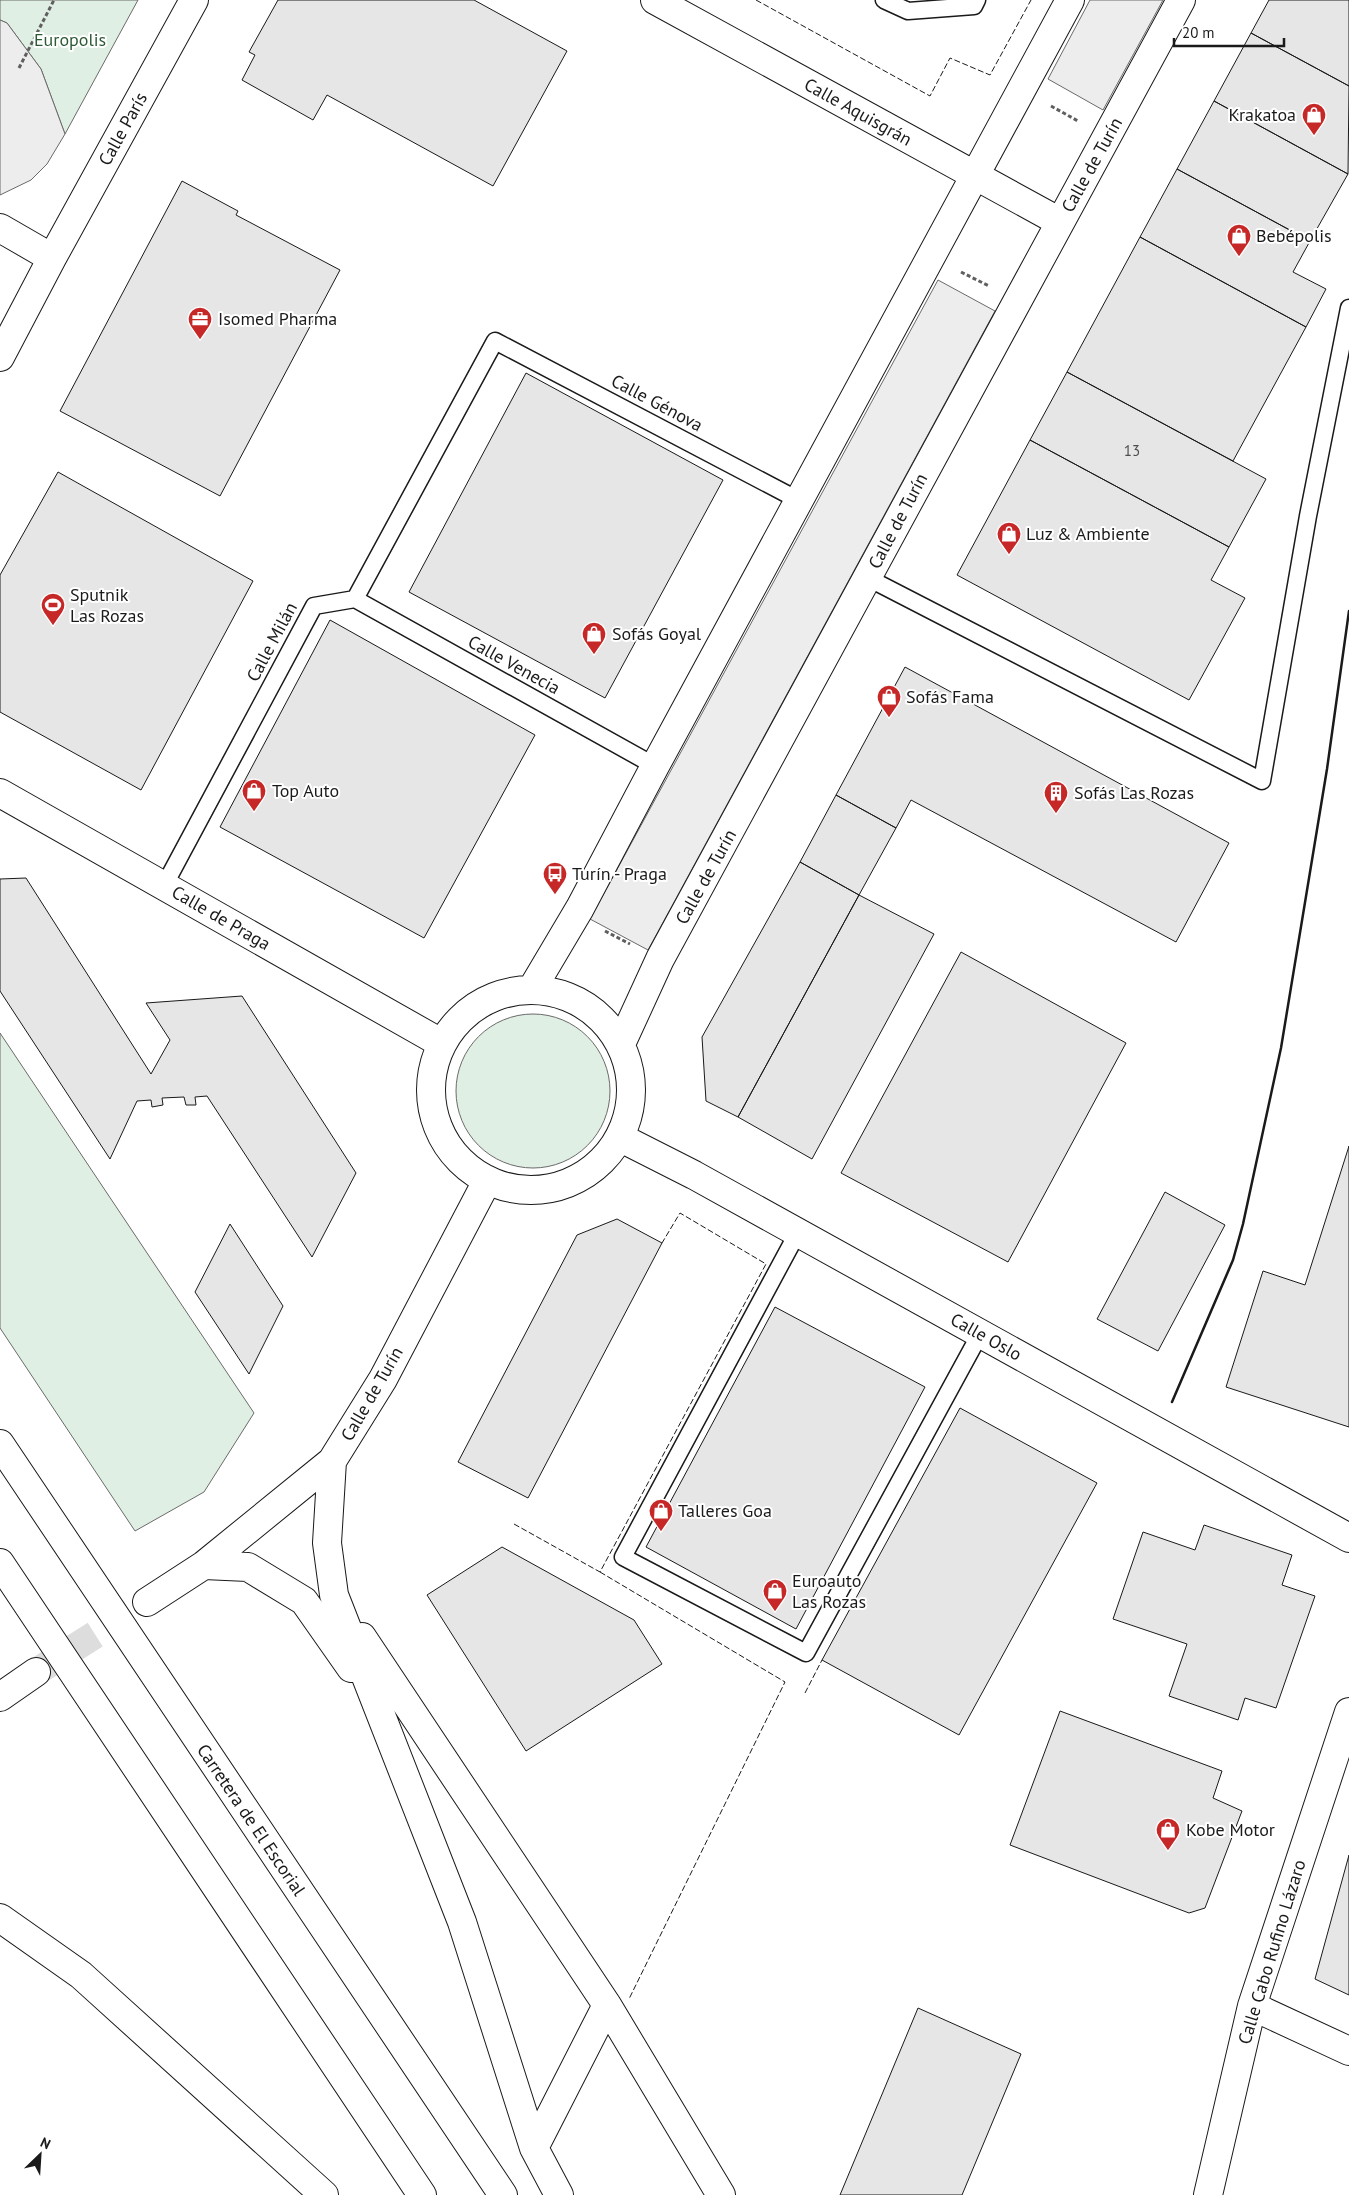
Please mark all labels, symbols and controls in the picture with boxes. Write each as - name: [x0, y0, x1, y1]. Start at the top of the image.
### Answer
- scale bar: [1174, 15, 1284, 47]
- text: 20 m: [1182, 23, 1215, 42]
- park label: Europolis: [34, 28, 106, 51]
- street label: Calle Aquisgrán: [800, 73, 916, 151]
- street label: Calle París: [93, 88, 152, 169]
- shop icon: Krakatoa: [1301, 102, 1327, 136]
- place label: Krakatoa: [1228, 103, 1296, 126]
- street label: Calle de Turín: [1056, 113, 1127, 216]
- shop icon: Bebépolis: [1226, 223, 1252, 257]
- place label: Bebépolis: [1256, 224, 1332, 247]
- office icon: Isomed Pharma: [187, 306, 213, 340]
- place label: Isomed Pharma: [218, 307, 337, 330]
- street label: Calle Génova: [608, 369, 707, 436]
- house number: 13: [1124, 441, 1140, 460]
- street label: Calle de Turín: [863, 469, 932, 573]
- shop icon: Luz & Ambiente: [996, 521, 1022, 555]
- place label: Luz & Ambiente: [1026, 522, 1150, 545]
- place label: Sputnik Las Rozas: [70, 583, 144, 627]
- sports icon: Sputnik Las Rozas: [40, 592, 66, 626]
- street label: Calle Milán: [241, 598, 302, 685]
- shop icon: Sofás Goyal: [581, 621, 607, 655]
- place label: Sofás Goyal: [612, 622, 702, 645]
- street label: Calle Venecia: [464, 630, 564, 699]
- shop icon: Sofás Fama: [876, 684, 902, 718]
- place label: Sofás Fama: [906, 685, 994, 708]
- shop icon: Top Auto: [241, 778, 267, 812]
- place label: Top Auto: [272, 779, 339, 802]
- building icon: Sofás Las Rozas: [1043, 780, 1069, 814]
- place label: Sofás Las Rozas: [1074, 781, 1194, 804]
- street label: Calle de Turín: [670, 825, 741, 928]
- bus stop icon: Turín - Praga: [542, 861, 568, 895]
- place label: Turín - Praga: [572, 862, 667, 885]
- street label: Calle de Praga: [168, 880, 275, 955]
- street label: Calle Oslo: [946, 1308, 1026, 1366]
- street label: Calle de Turín: [335, 1343, 408, 1445]
- shop icon: Talleres Goa: [648, 1498, 674, 1532]
- place label: Talleres Goa: [678, 1499, 772, 1522]
- place label: Euroauto Las Rozas: [792, 1569, 866, 1613]
- shop icon: Euroauto Las Rozas: [762, 1578, 788, 1612]
- street label: Carretera de El Escorial: [192, 1739, 311, 1901]
- shop icon: Kobe Motor: [1155, 1817, 1181, 1851]
- place label: Kobe Motor: [1186, 1818, 1275, 1841]
- street label: Calle Cabo Rufino Lázaro: [1233, 1857, 1311, 2047]
- north arrow: [15, 2130, 65, 2180]
- text: N: [38, 2133, 53, 2153]

